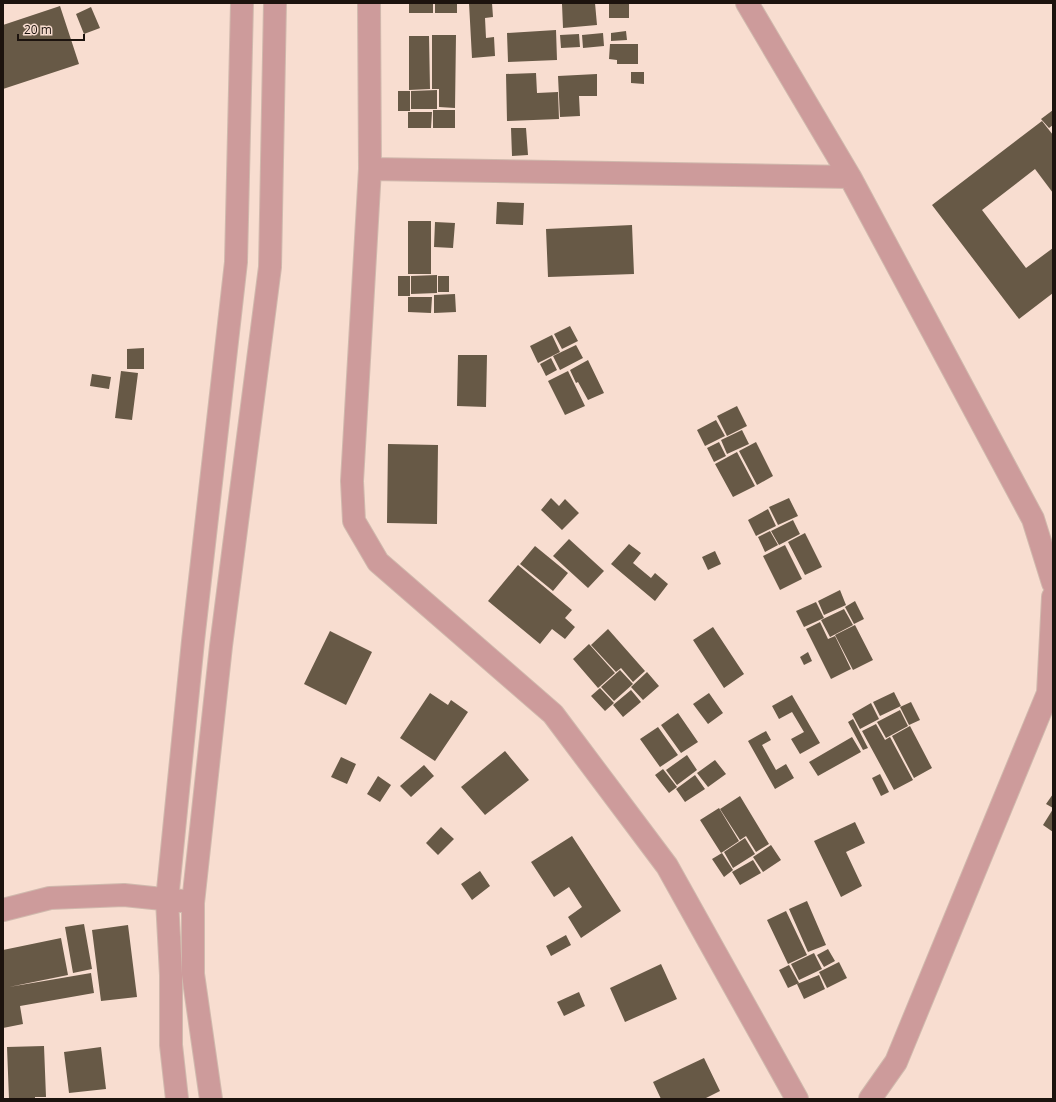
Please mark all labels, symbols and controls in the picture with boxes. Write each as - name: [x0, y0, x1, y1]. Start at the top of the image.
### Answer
- scale bar: [18, 16, 84, 42]
- text: 20 m: [24, 21, 52, 38]

